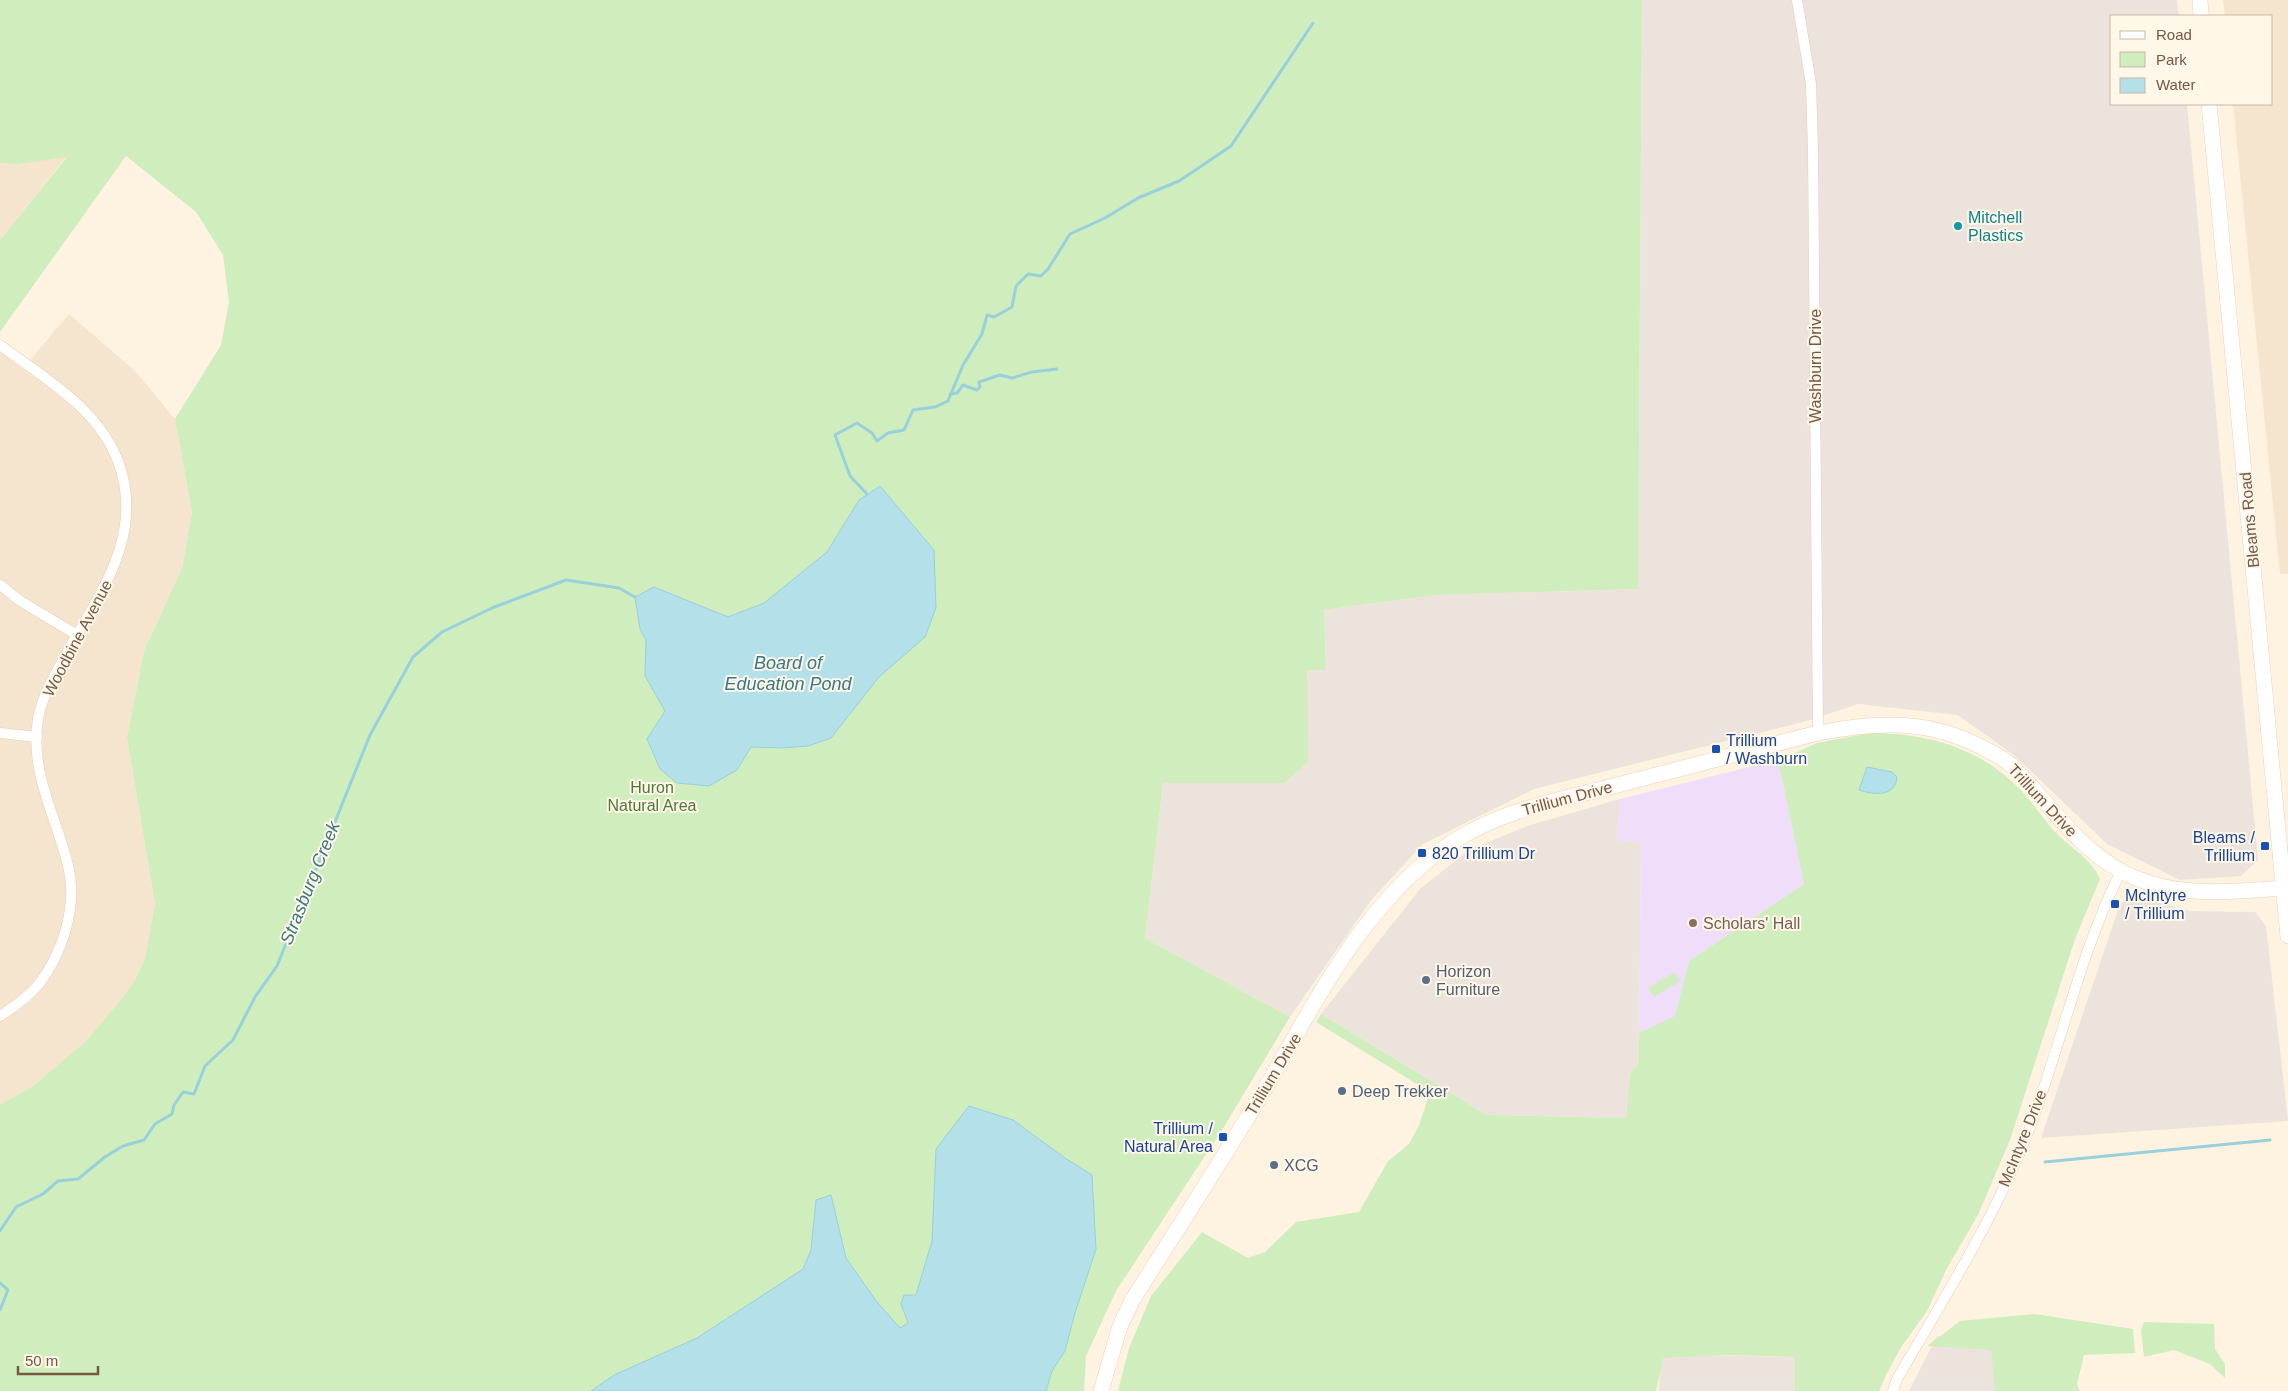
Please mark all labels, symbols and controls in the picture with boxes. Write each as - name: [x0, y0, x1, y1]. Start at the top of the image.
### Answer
- legend: [2110, 15, 2273, 105]
- text: Road: [2156, 26, 2192, 43]
- text: Park: [2156, 51, 2187, 68]
- text: Water: [2156, 76, 2195, 93]
- place label: Mitchell Plastics: [1968, 209, 2023, 244]
- marker: Mitchell Plastics: [1952, 220, 1964, 232]
- street label: Washburn Drive: [1807, 309, 1824, 423]
- street label: Bleams Road: [2237, 471, 2262, 569]
- street label: Woodbine Avenue: [40, 577, 115, 699]
- water label: Board of Education Pond: [724, 653, 853, 694]
- place label: Trillium / Washburn: [1726, 732, 1807, 767]
- marker: Trillium / Washburn: [1710, 743, 1722, 755]
- street label: Trillium Drive: [2005, 761, 2081, 840]
- street label: Trillium Drive: [1520, 778, 1614, 819]
- park label: Huron Natural Area: [608, 779, 697, 814]
- water label: Strasburg Creek: [276, 818, 344, 948]
- place label: Bleams / Trillium: [2193, 829, 2256, 864]
- marker: Bleams / Trillium: [2259, 840, 2271, 852]
- place label: 820 Trillium Dr: [1432, 845, 1536, 862]
- marker: 820 Trillium Dr: [1416, 847, 1428, 859]
- place label: McIntyre / Trillium: [2125, 887, 2186, 922]
- marker: McIntyre / Trillium: [2109, 898, 2121, 910]
- place label: Scholars' Hall: [1703, 915, 1800, 932]
- marker: Scholars' Hall: [1687, 917, 1699, 929]
- place label: Horizon Furniture: [1436, 963, 1500, 998]
- marker: Horizon Furniture: [1420, 974, 1432, 986]
- street label: Trillium Drive: [1242, 1030, 1305, 1118]
- place label: Deep Trekker: [1352, 1083, 1449, 1100]
- marker: Deep Trekker: [1336, 1085, 1348, 1097]
- street label: McIntyre Drive: [1995, 1087, 2050, 1189]
- place label: Trillium / Natural Area: [1124, 1120, 1214, 1155]
- marker: Trillium / Natural Area: [1217, 1131, 1229, 1143]
- place label: XCG: [1284, 1157, 1319, 1174]
- marker: XCG: [1268, 1159, 1280, 1171]
- scale bar: [18, 1344, 98, 1376]
- text: 50 m: [25, 1352, 58, 1369]

